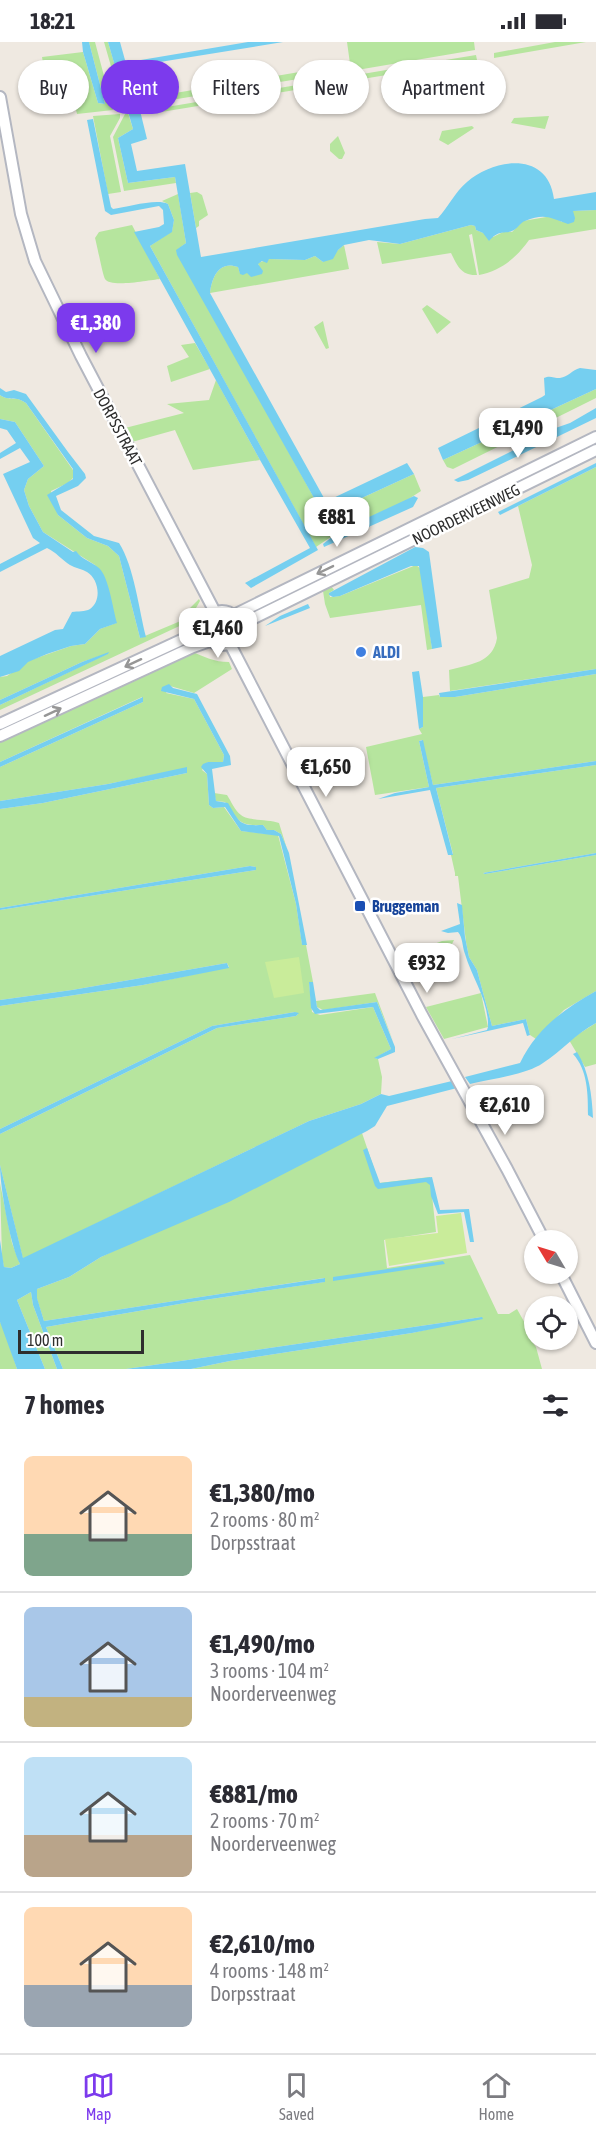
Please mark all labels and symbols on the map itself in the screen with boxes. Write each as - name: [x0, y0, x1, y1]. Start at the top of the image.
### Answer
- pin: €1,380: [47, 303, 145, 354]
- street label: DORPSSTRAAT: [90, 385, 146, 469]
- pin: €1,490: [469, 408, 567, 459]
- street label: NOORDERVEENWEG: [409, 480, 523, 548]
- pin: €881: [301, 497, 373, 548]
- one-way arrow: [316, 565, 334, 577]
- pin: €1,460: [169, 608, 267, 659]
- place label: ALDI: [372, 643, 400, 661]
- marker: ALDI: [354, 645, 368, 659]
- one-way arrow: [124, 657, 142, 669]
- one-way arrow: [44, 705, 62, 717]
- pin: €1,650: [277, 747, 375, 798]
- place label: Bruggeman: [372, 897, 439, 915]
- marker: Bruggeman: [353, 899, 367, 913]
- pin: €932: [391, 943, 463, 994]
- pin: €2,610: [456, 1085, 554, 1136]
- north arrow: [524, 1230, 578, 1284]
- scale bar: [18, 1327, 144, 1354]

